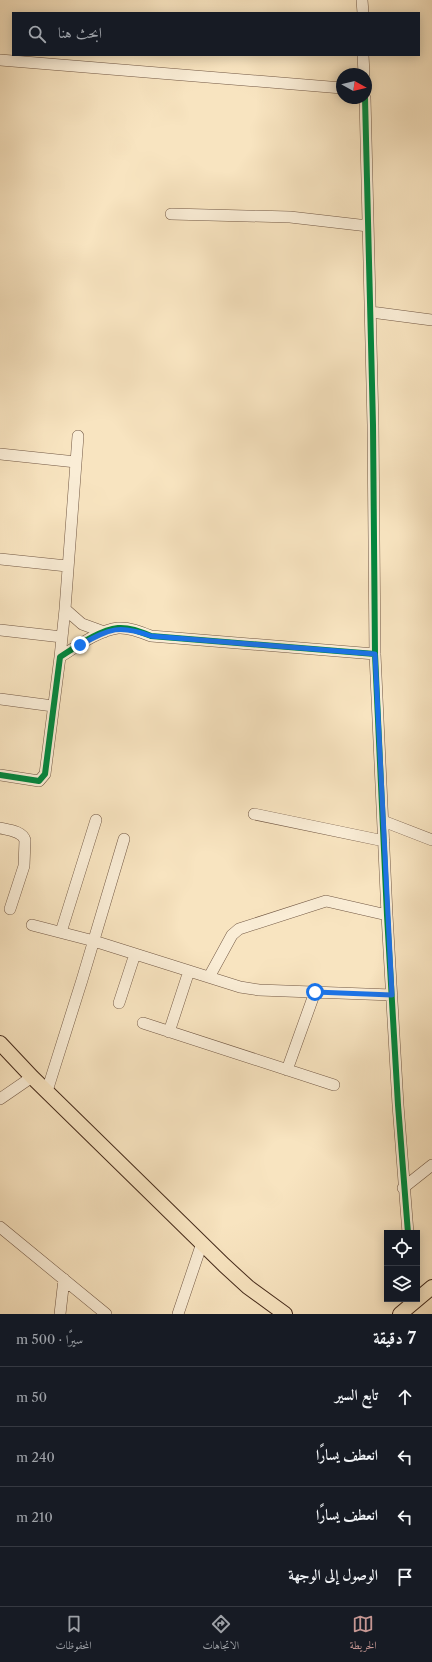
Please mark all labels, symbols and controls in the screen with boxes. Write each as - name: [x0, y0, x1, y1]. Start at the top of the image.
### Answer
- search box: [12, 12, 420, 56]
- icon: search: [26, 23, 48, 45]
- text: ابحث هنا: [58, 23, 102, 42]
- north arrow: [336, 68, 372, 104]
- route end: [71, 636, 89, 654]
- route start: [306, 983, 324, 1001]
- map controls: [384, 1230, 420, 1302]
- button: locate: [384, 1230, 420, 1266]
- button: layers: [384, 1266, 420, 1302]
- text: 7 دقيقة: [373, 1328, 416, 1348]
- text: سيرًا · 500 m: [16, 1331, 83, 1347]
- text: تابع السير: [335, 1385, 378, 1404]
- icon: ahead: [394, 1386, 416, 1408]
- text: 50 m: [16, 1389, 47, 1405]
- text: انعطف يسارًا: [316, 1445, 378, 1464]
- icon: left: [394, 1446, 416, 1468]
- text: 240 m: [16, 1449, 55, 1465]
- text: انعطف يسارًا: [316, 1505, 378, 1524]
- icon: left: [394, 1506, 416, 1528]
- text: 210 m: [16, 1509, 53, 1525]
- text: الوصول إلى الوجهة: [288, 1565, 378, 1584]
- icon: arrive: [394, 1566, 416, 1588]
- tab: المحفوظات: [55, 1613, 92, 1656]
- tab: الاتجاهات: [202, 1613, 239, 1656]
- tab: الخريطة: [350, 1613, 377, 1656]

